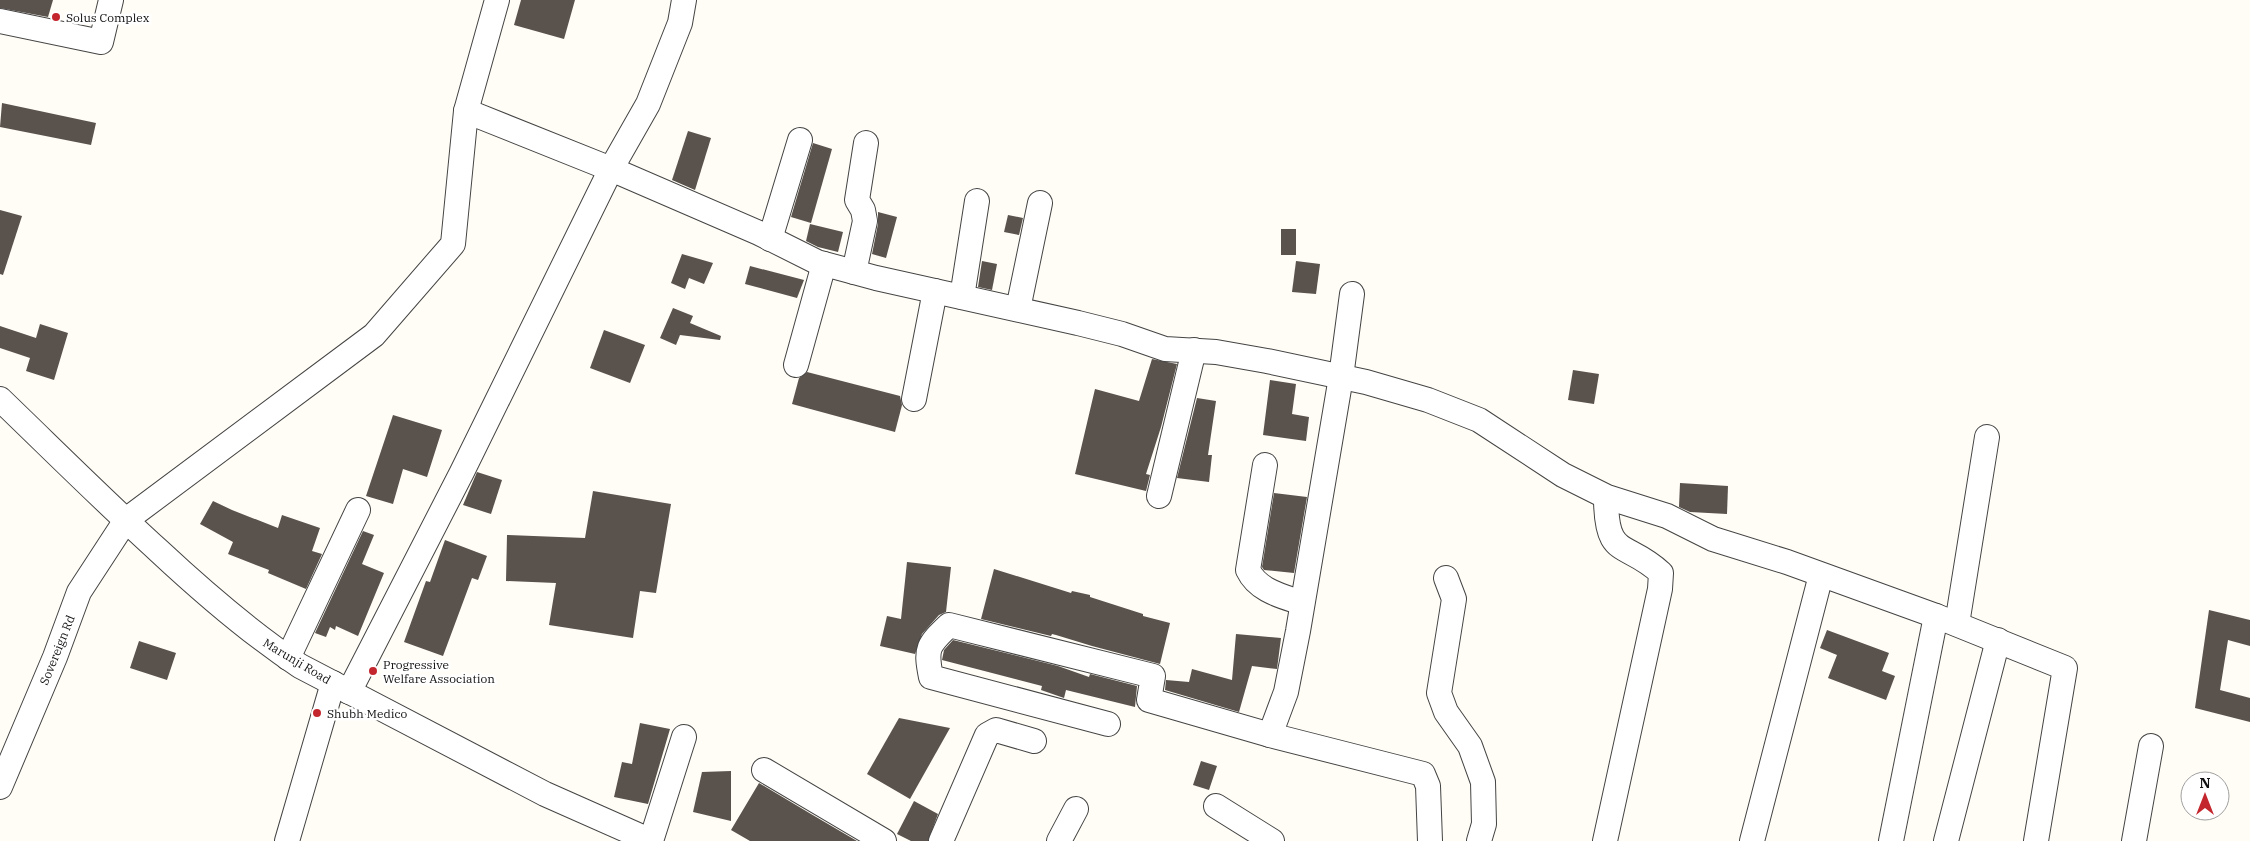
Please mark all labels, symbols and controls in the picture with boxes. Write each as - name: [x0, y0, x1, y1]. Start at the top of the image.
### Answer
- place label: Solus Complex: [66, 10, 150, 25]
- marker: Solus Complex: [50, 11, 62, 23]
- street label: Sovereign Rd: [36, 613, 78, 687]
- street label: Marunji Road: [260, 635, 334, 687]
- place label: Progressive Welfare Association: [383, 657, 495, 686]
- marker: Progressive Welfare Association: [367, 665, 379, 677]
- place label: Shubh Medico: [327, 706, 408, 721]
- marker: Shubh Medico: [311, 707, 323, 719]
- north arrow: [2180, 771, 2230, 821]
- text: N: [2199, 774, 2211, 792]

